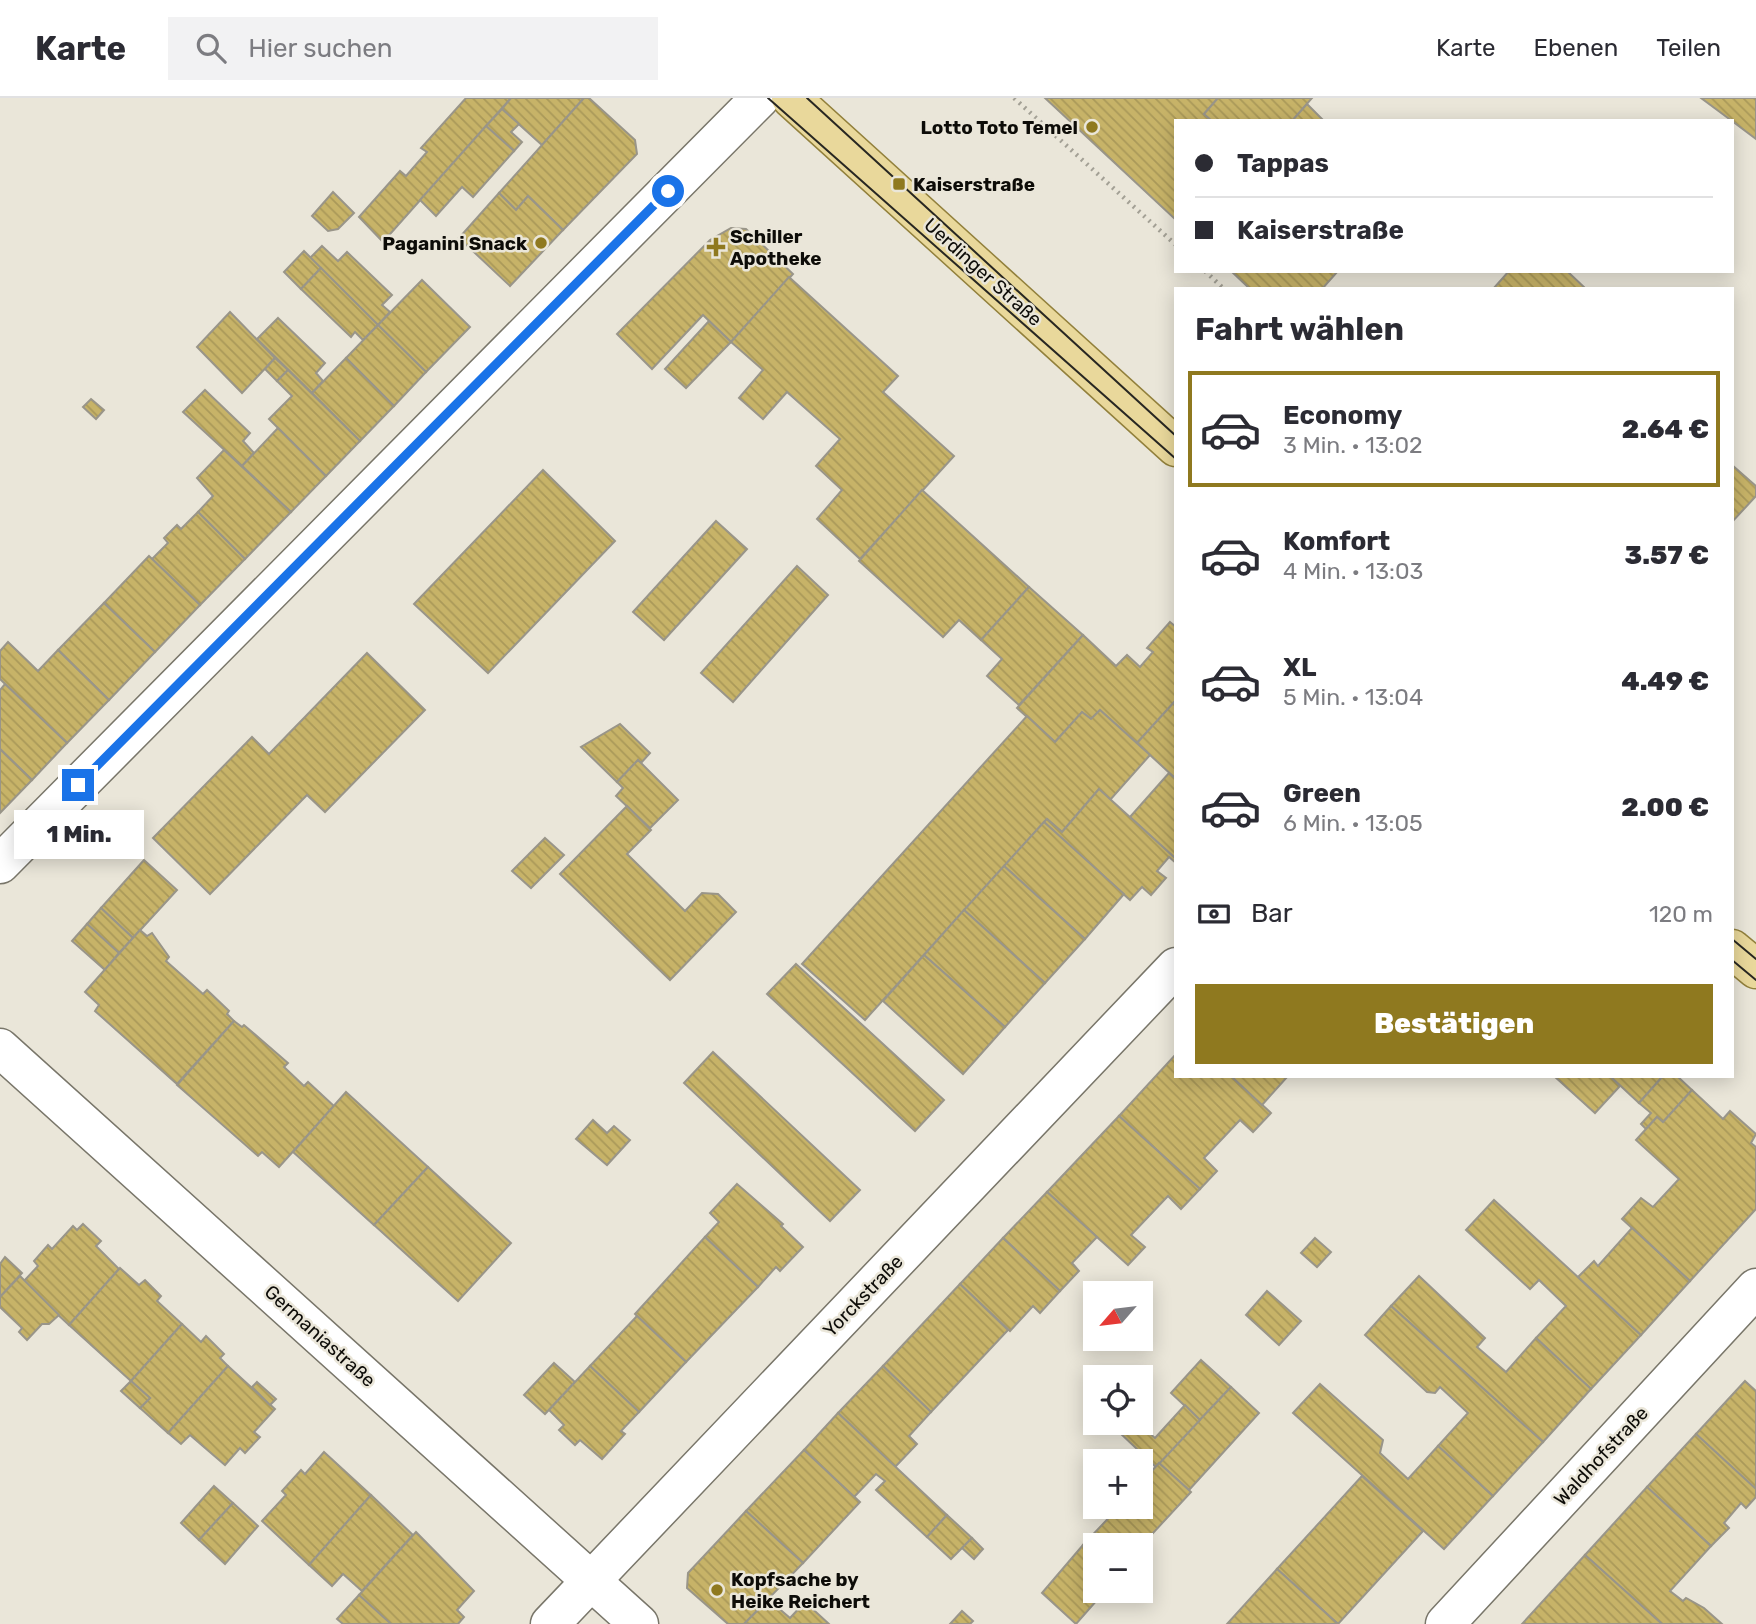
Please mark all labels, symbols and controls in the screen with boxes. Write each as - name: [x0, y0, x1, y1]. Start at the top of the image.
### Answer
- search box: [168, 17, 658, 80]
- text: Karte: [35, 29, 126, 68]
- icon: search: [192, 29, 230, 67]
- text: Hier suchen: [248, 33, 393, 64]
- text: Karte: [1436, 34, 1496, 62]
- text: Ebenen: [1534, 34, 1618, 62]
- text: Teilen: [1656, 34, 1721, 62]
- place label: Lotto Toto Temel: [921, 116, 1078, 139]
- marker: Lotto Toto Temel: [1084, 119, 1100, 135]
- text: Tappas: [1237, 148, 1329, 179]
- place label: Kaiserstraße: [913, 173, 1035, 196]
- route start: [652, 175, 684, 207]
- marker: Kaiserstraße: [891, 176, 907, 192]
- street label: Uerdinger Straße: [919, 213, 1047, 331]
- text: Kaiserstraße: [1237, 215, 1404, 246]
- place label: Schiller Apotheke: [730, 225, 822, 270]
- place label: Paganini Snack: [382, 232, 527, 255]
- marker: Paganini Snack: [533, 235, 549, 251]
- marker: Schiller Apotheke: [708, 239, 724, 255]
- text: Fahrt wählen: [1195, 310, 1404, 348]
- icon: car: [1199, 398, 1262, 461]
- text: Economy: [1283, 400, 1402, 431]
- text: 2.64 €: [1622, 414, 1709, 445]
- text: 3 Min. · 13:02: [1283, 431, 1423, 459]
- icon: car: [1199, 524, 1262, 587]
- text: Komfort: [1283, 526, 1390, 557]
- text: 3.57 €: [1624, 540, 1709, 571]
- text: 4 Min. · 13:03: [1283, 557, 1423, 585]
- icon: car: [1199, 650, 1262, 713]
- text: XL: [1283, 652, 1316, 683]
- text: 4.49 €: [1621, 666, 1709, 697]
- text: 5 Min. · 13:04: [1283, 683, 1423, 711]
- route end: [62, 769, 94, 801]
- icon: car: [1199, 776, 1262, 839]
- text: Green: [1283, 778, 1361, 809]
- text: 2.00 €: [1621, 792, 1709, 823]
- text: 6 Min. · 13:05: [1283, 809, 1423, 837]
- callout: 1 Min.: [13, 810, 143, 858]
- text: 1 Min.: [46, 820, 112, 848]
- icon: cash: [1195, 895, 1233, 933]
- text: Bar: [1251, 898, 1293, 929]
- text: 120 m: [1649, 900, 1713, 928]
- button: Bestätigen: [1195, 984, 1713, 1064]
- street label: Yorckstraße: [818, 1250, 908, 1342]
- street label: Germaniastraße: [260, 1280, 380, 1392]
- north arrow: [1083, 1281, 1153, 1351]
- map controls: [1083, 1281, 1153, 1603]
- button: locate: [1083, 1365, 1153, 1435]
- street label: Waldhofstraße: [1549, 1402, 1653, 1510]
- button: +: [1083, 1449, 1153, 1519]
- button: −: [1083, 1533, 1153, 1603]
- place label: Kopfsache by Heike Reichert: [731, 1568, 870, 1613]
- marker: Kopfsache by Heike Reichert: [709, 1582, 725, 1598]

